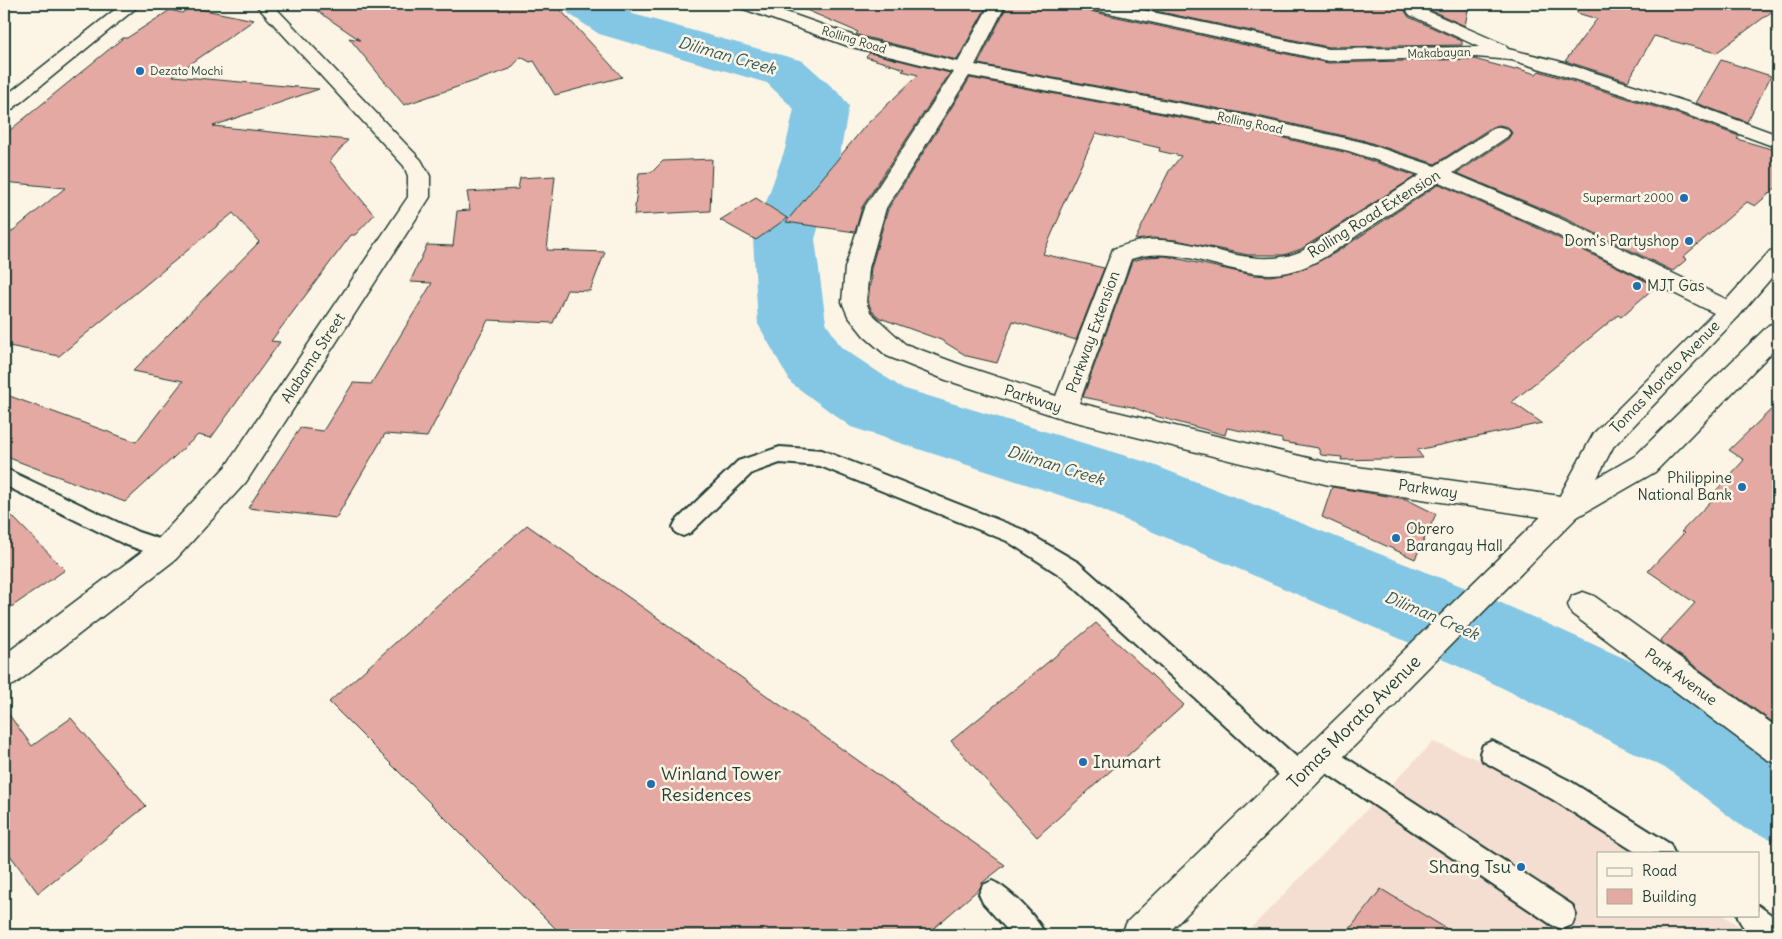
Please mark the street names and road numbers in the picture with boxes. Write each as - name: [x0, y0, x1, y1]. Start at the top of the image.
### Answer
- street label: Rolling Road: [820, 23, 888, 56]
- street label: Makabayan: [1407, 44, 1471, 61]
- street label: Rolling Road: [1216, 108, 1284, 137]
- street label: Rolling Road Extension: [1304, 165, 1444, 262]
- street label: Parkway Extension: [1062, 268, 1124, 395]
- street label: Alabama Street: [276, 309, 349, 406]
- street label: Tomas Morato Avenue: [1606, 316, 1723, 437]
- street label: Parkway: [1002, 380, 1065, 417]
- street label: Parkway: [1397, 475, 1459, 502]
- street label: Park Avenue: [1641, 644, 1721, 709]
- street label: Tomas Morato Avenue: [1282, 650, 1425, 793]

